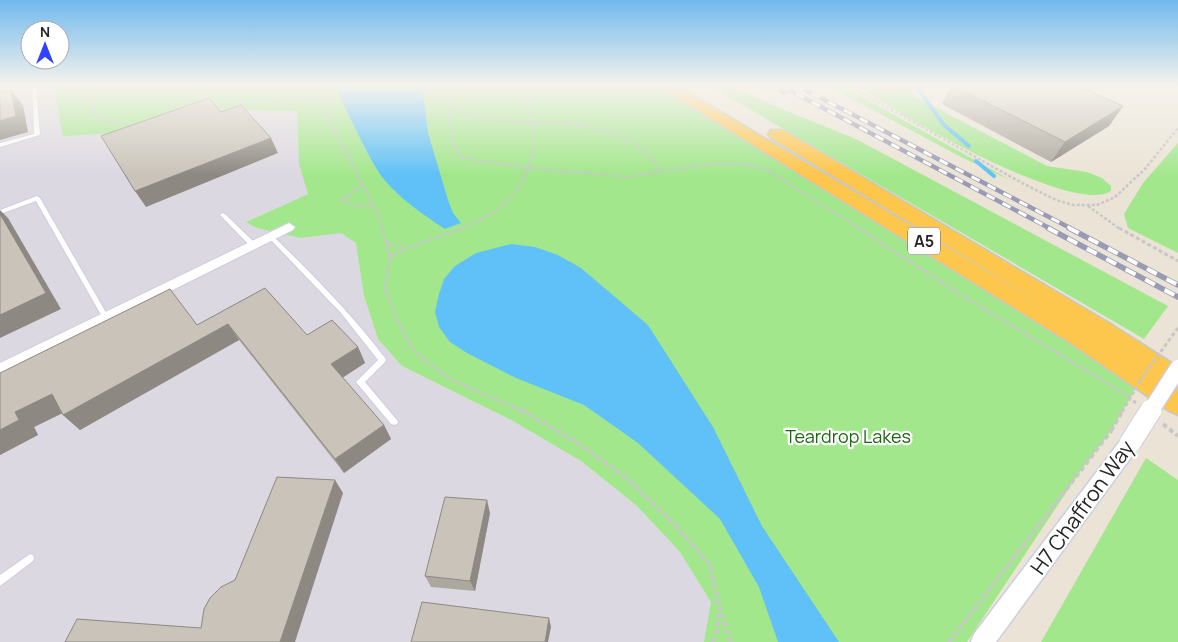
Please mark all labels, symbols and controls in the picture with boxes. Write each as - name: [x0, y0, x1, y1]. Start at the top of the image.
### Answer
- north arrow: [20, 20, 70, 70]
- text: N: [40, 22, 50, 41]
- road number: A5: [908, 228, 940, 255]
- park label: Teardrop Lakes: [785, 424, 911, 448]
- street label: H7 Chaffron Way: [1024, 434, 1140, 580]

